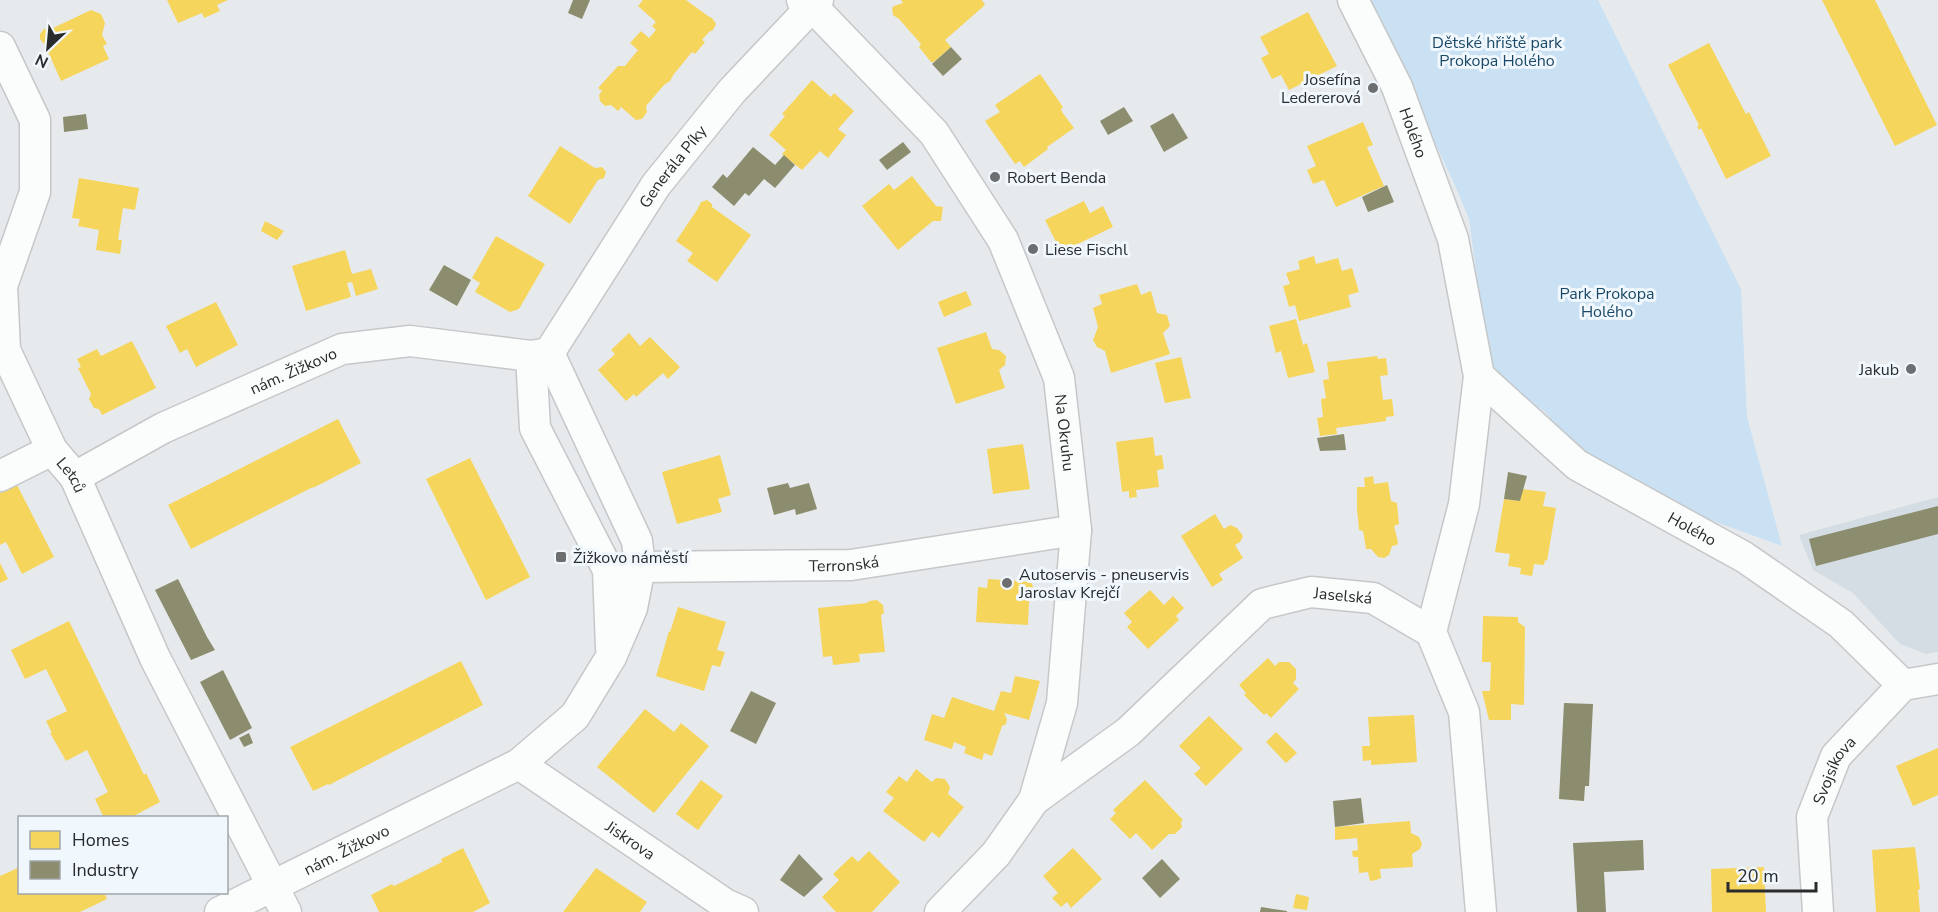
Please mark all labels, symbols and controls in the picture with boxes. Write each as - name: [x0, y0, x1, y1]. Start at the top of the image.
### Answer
- north arrow: [18, 18, 78, 78]
- park label: Dětské hřiště park Prokopa Holého: [1432, 32, 1563, 72]
- text: N: [32, 48, 52, 73]
- place label: Josefína Ledererová: [1281, 69, 1361, 109]
- marker: Josefína Ledererová: [1366, 81, 1380, 95]
- street label: Holého: [1393, 105, 1432, 161]
- street label: Generála Píky: [634, 120, 713, 212]
- place label: Robert Benda: [1007, 167, 1106, 189]
- marker: Robert Benda: [988, 170, 1002, 184]
- place label: Liese Fischl: [1045, 239, 1128, 261]
- marker: Liese Fischl: [1026, 242, 1040, 256]
- park label: Park Prokopa Holého: [1559, 283, 1655, 323]
- street label: nám. Žižkovo: [246, 343, 341, 400]
- place label: Jakub: [1858, 359, 1899, 381]
- marker: Jakub: [1904, 362, 1918, 376]
- street label: Na Okruhu: [1049, 393, 1079, 473]
- street label: Letců: [51, 453, 91, 496]
- street label: Holého: [1664, 507, 1720, 552]
- place label: Žižkovo náměstí: [573, 547, 689, 569]
- marker: Žižkovo náměstí: [554, 550, 568, 564]
- street label: Terronská: [809, 551, 881, 577]
- place label: Autoservis - pneuservis Jaroslav Krejčí: [1018, 564, 1189, 604]
- marker: Autoservis - pneuservis Jaroslav Krejčí: [1000, 576, 1014, 590]
- street label: Jaselská: [1312, 582, 1373, 610]
- street label: Svojsíkova: [1808, 732, 1861, 808]
- street label: Jiskrova: [600, 815, 659, 865]
- legend: [18, 816, 228, 894]
- street label: nám. Žižkovo: [300, 820, 394, 881]
- text: Homes: [72, 828, 129, 852]
- scale bar: [1728, 855, 1816, 893]
- text: Industry: [72, 858, 139, 882]
- text: 20 m: [1737, 864, 1779, 888]

